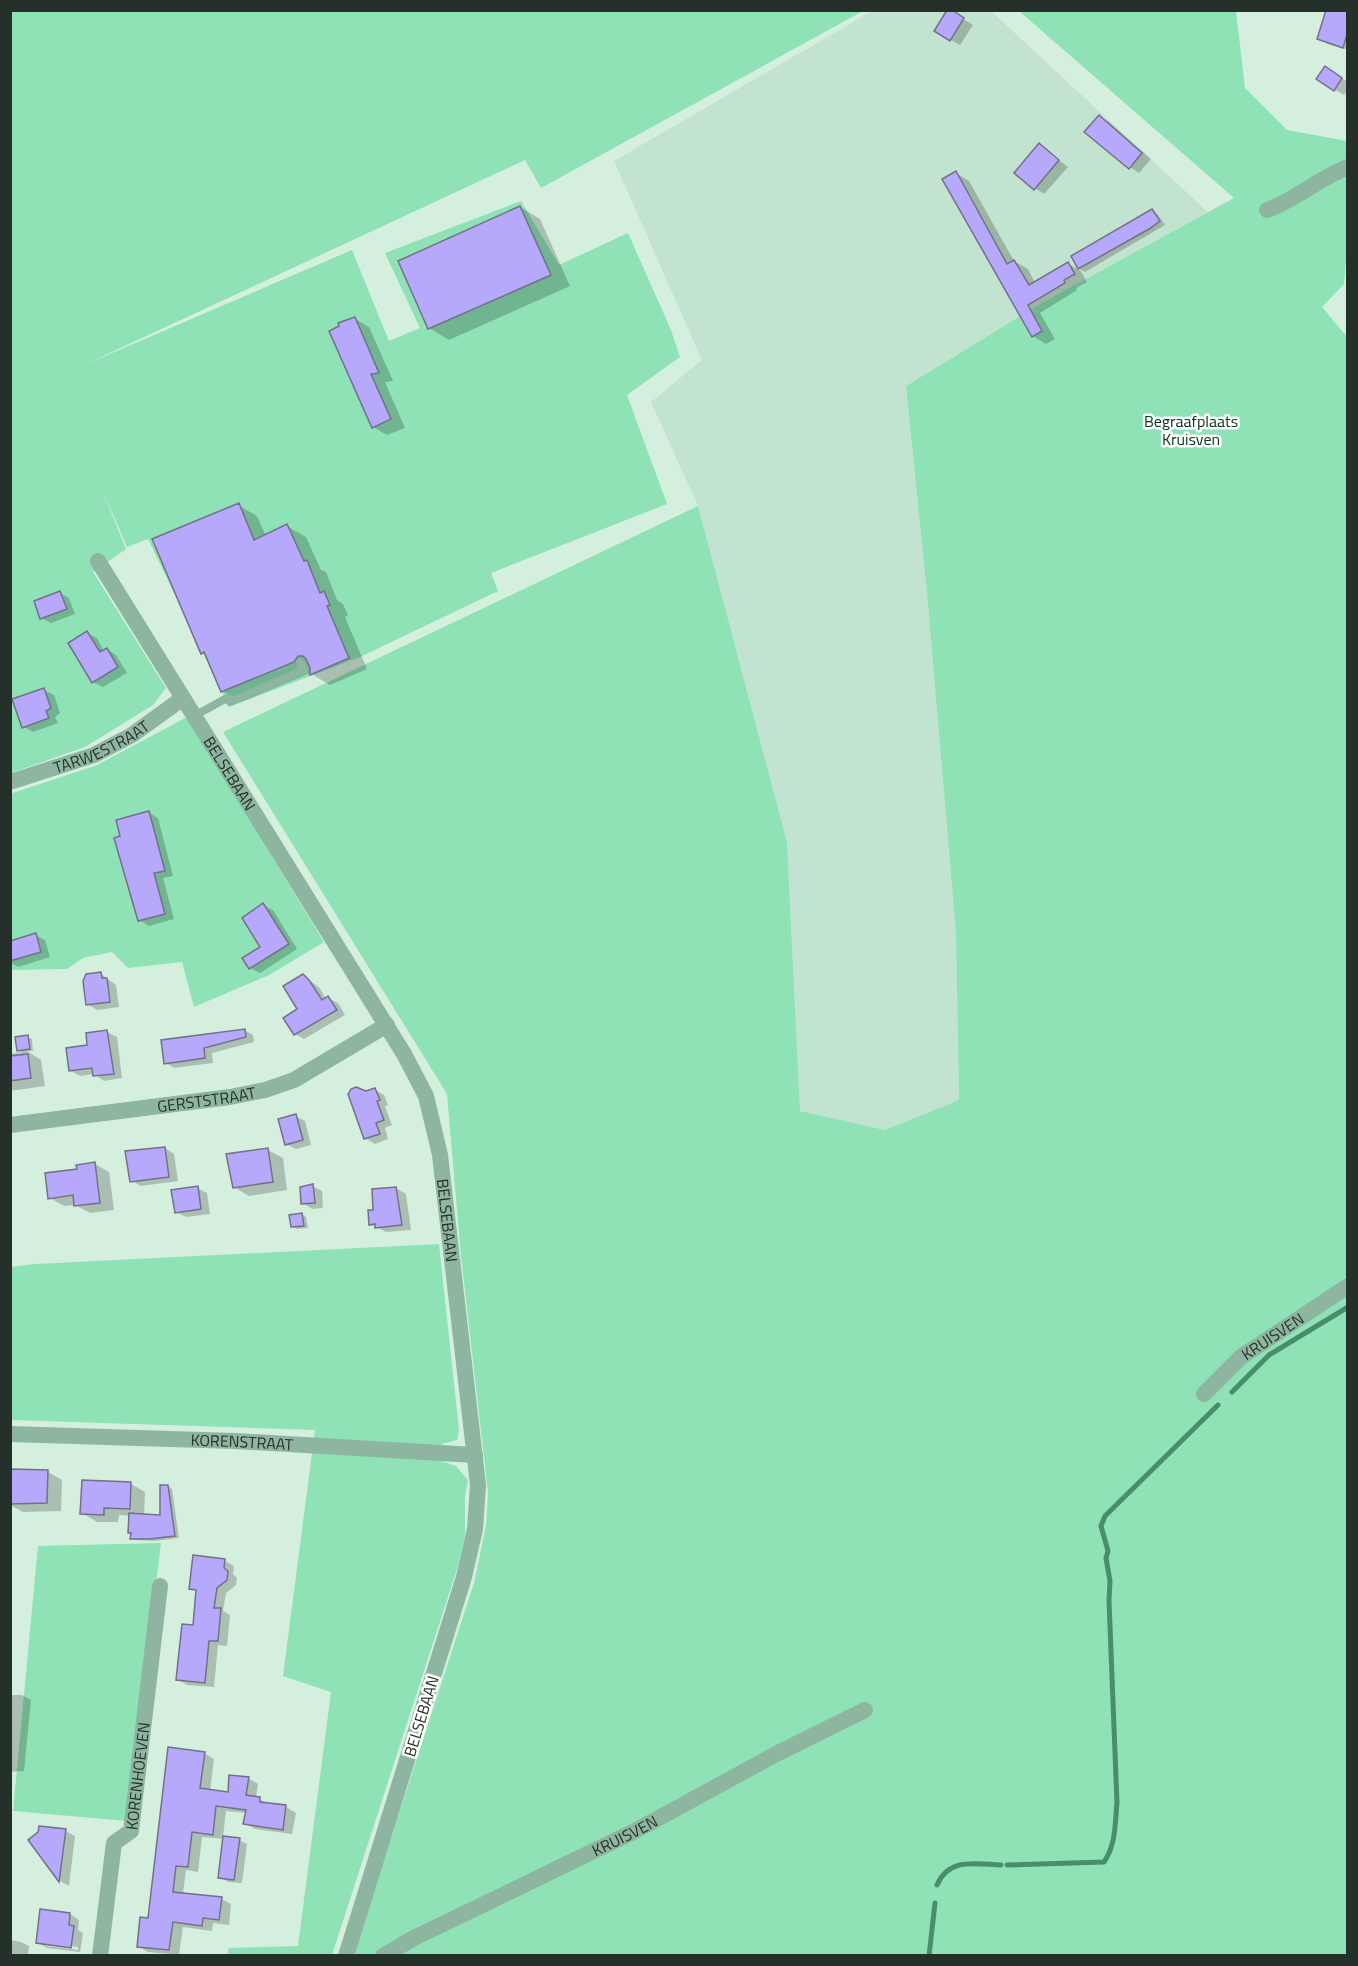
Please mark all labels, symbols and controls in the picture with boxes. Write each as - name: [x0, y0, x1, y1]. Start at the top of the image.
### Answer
- park label: Begraafplaats Kruisven: [1144, 409, 1238, 451]
- street label: TARWESTRAAT: [50, 714, 155, 779]
- street label: BELSEBAAN: [198, 732, 262, 815]
- street label: GERSTSTRAAT: [156, 1080, 258, 1118]
- street label: BELSEBAAN: [431, 1177, 464, 1263]
- street label: KRUISVEN: [1236, 1307, 1309, 1366]
- street label: KORENSTRAAT: [190, 1428, 294, 1456]
- street label: BELSEBAAN: [397, 1673, 445, 1759]
- street label: KORENHOEVEN: [119, 1721, 156, 1831]
- street label: KRUISVEN: [588, 1809, 662, 1862]

